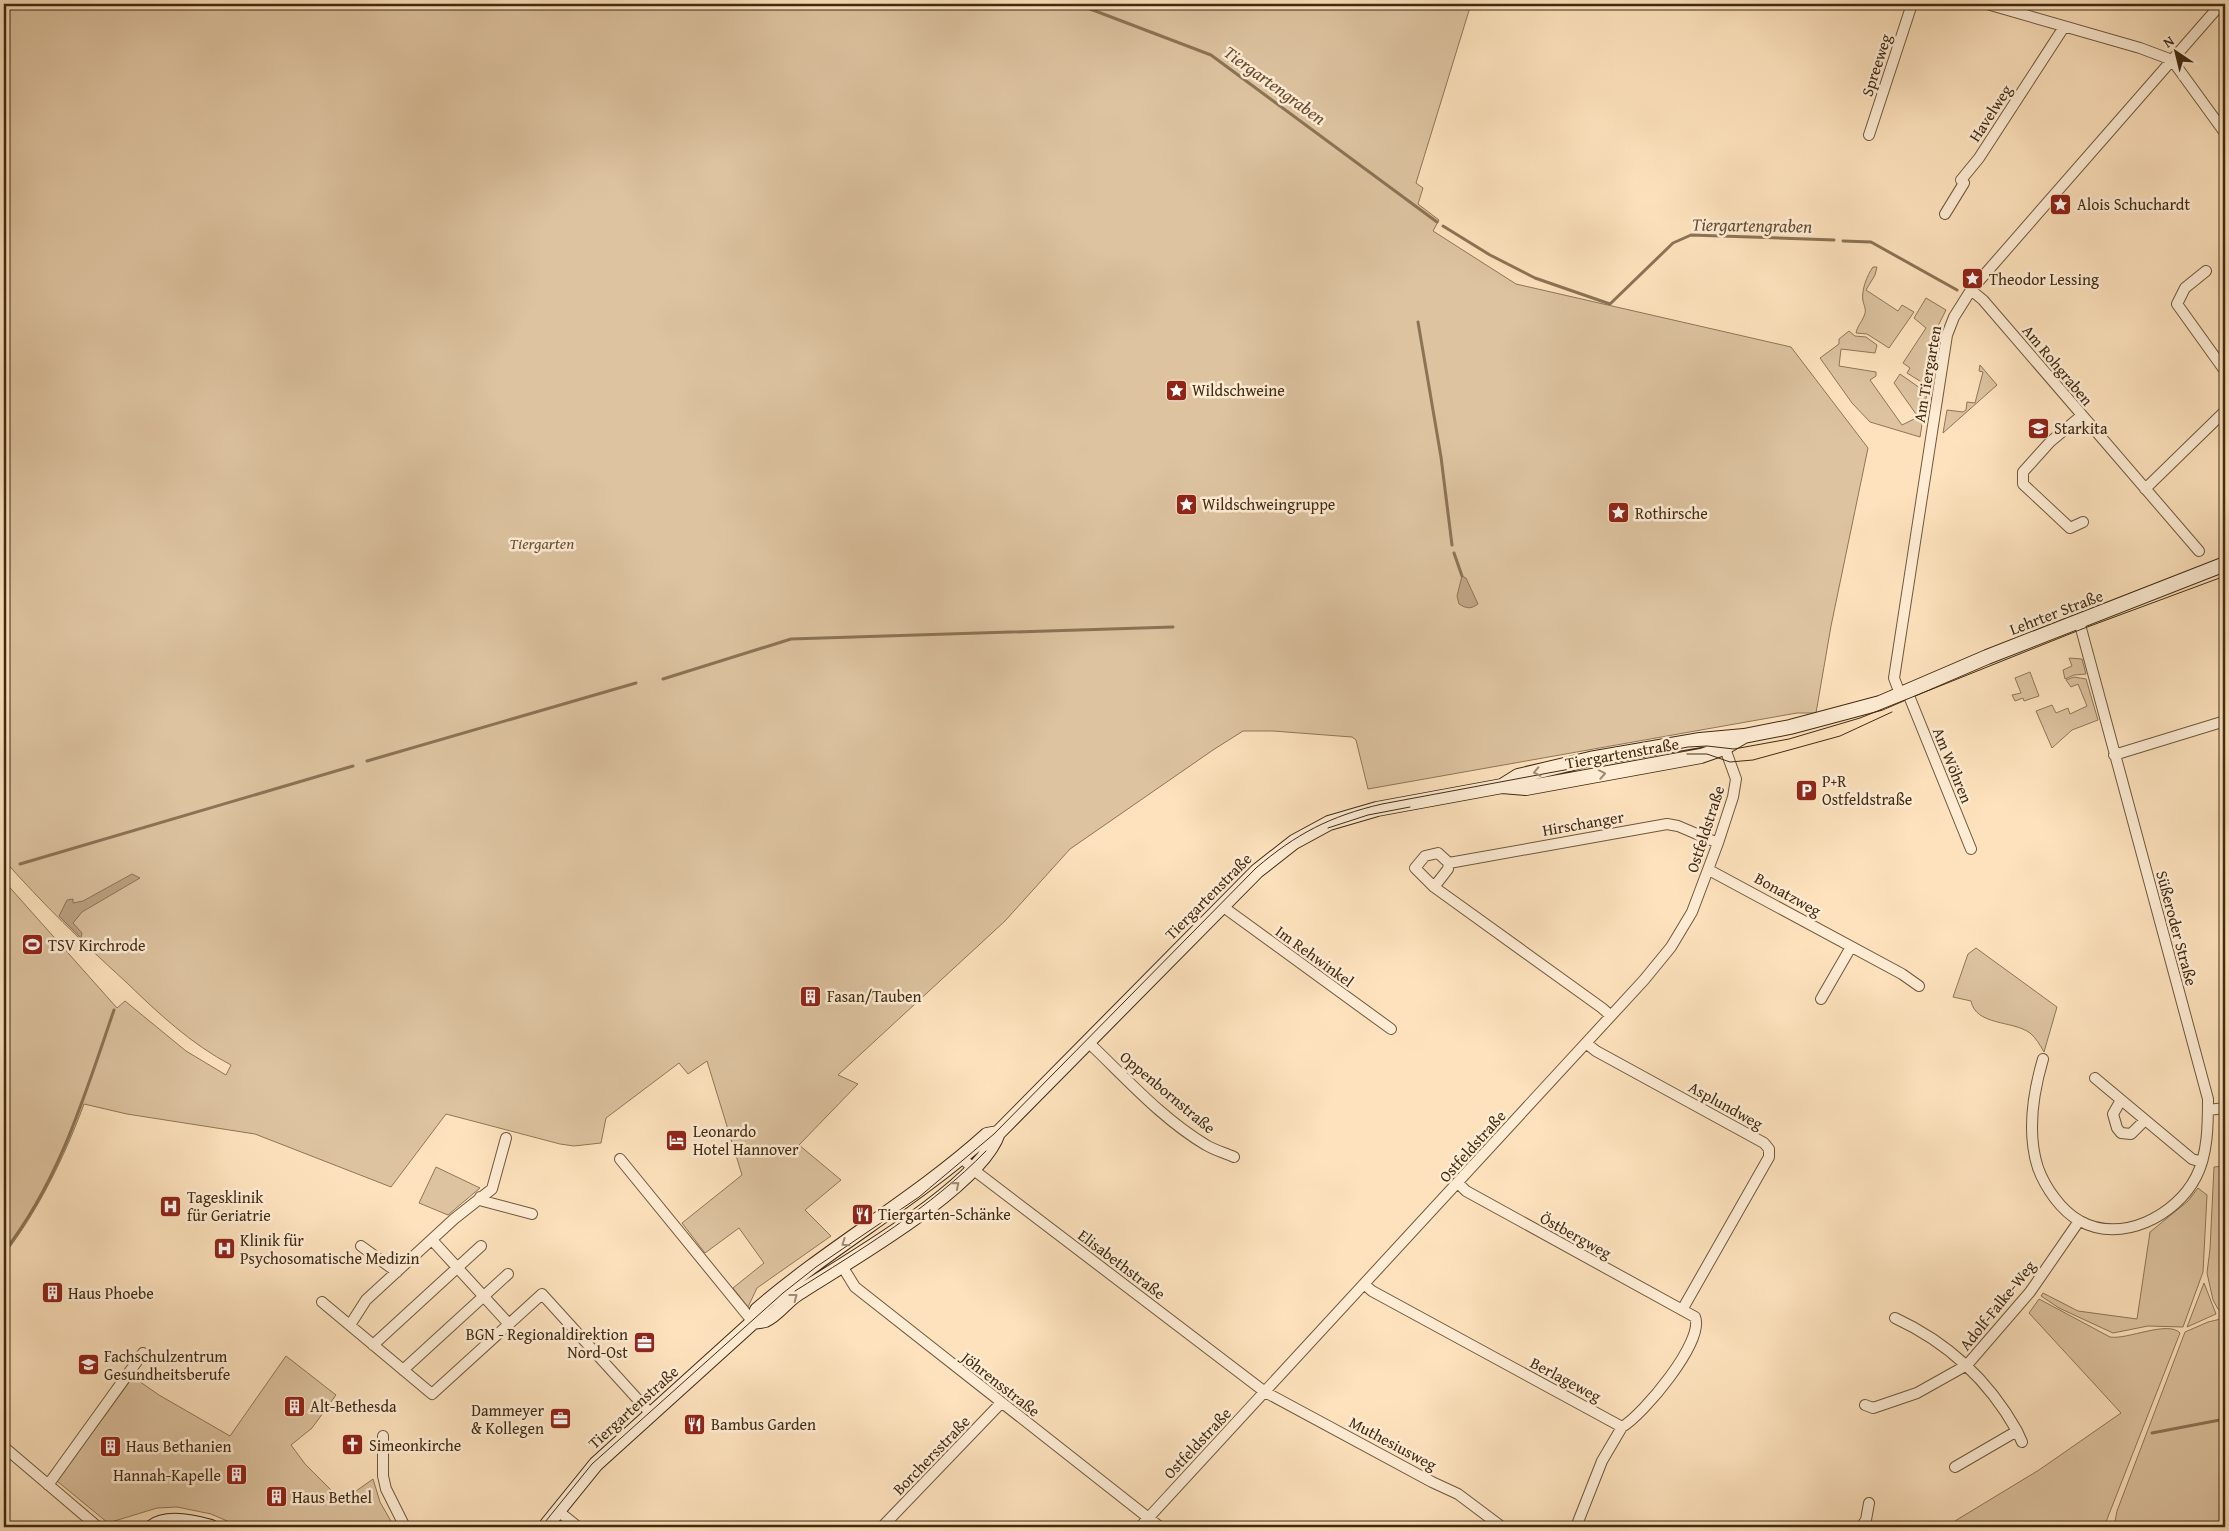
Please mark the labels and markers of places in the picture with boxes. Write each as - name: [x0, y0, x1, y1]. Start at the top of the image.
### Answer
- place icon: Alois Schuchardt: [2049, 192, 2073, 216]
- place label: Alois Schuchardt: [2077, 192, 2190, 216]
- place icon: Theodor Lessing: [1961, 267, 1985, 291]
- place label: Theodor Lessing: [1989, 267, 2099, 291]
- place icon: Wildschweine: [1164, 378, 1188, 402]
- place label: Wildschweine: [1192, 378, 1285, 402]
- school or university icon: Starkita: [2026, 416, 2050, 440]
- place label: Starkita: [2054, 416, 2108, 440]
- place icon: Wildschweingruppe: [1174, 492, 1198, 516]
- place label: Wildschweingruppe: [1202, 492, 1335, 516]
- place icon: Rothirsche: [1607, 501, 1631, 525]
- place label: Rothirsche: [1635, 501, 1708, 525]
- place label: P+R Ostfeldstraße: [1822, 769, 1912, 811]
- parking icon: P+R Ostfeldstraße: [1794, 778, 1818, 802]
- sports icon: TSV Kirchrode: [20, 933, 44, 957]
- place label: TSV Kirchrode: [48, 933, 146, 957]
- building icon: Fasan/Tauben: [799, 984, 823, 1008]
- place label: Fasan/Tauben: [827, 984, 922, 1008]
- place label: Leonardo Hotel Hannover: [693, 1119, 799, 1161]
- hotel icon: Leonardo Hotel Hannover: [665, 1128, 689, 1152]
- place label: Tagesklinik für Geriatrie: [187, 1185, 271, 1227]
- hospital icon: Tagesklinik für Geriatrie: [159, 1194, 183, 1218]
- restaurant icon: Tiergarten-Schänke: [850, 1202, 874, 1226]
- place label: Tiergarten-Schänke: [878, 1202, 1011, 1226]
- place label: Klinik für Psychosomatische Medizin: [240, 1228, 420, 1270]
- hospital icon: Klinik für Psychosomatische Medizin: [212, 1237, 236, 1261]
- building icon: Haus Phoebe: [40, 1281, 64, 1305]
- place label: Haus Phoebe: [68, 1281, 154, 1305]
- place label: BGN - Regionaldirektion Nord-Ost: [466, 1322, 628, 1364]
- office icon: BGN - Regionaldirektion Nord-Ost: [632, 1331, 656, 1355]
- place label: Fachschulzentrum Gesundheitsberufe: [104, 1344, 230, 1386]
- school or university icon: Fachschulzentrum Gesundheitsberufe: [76, 1353, 100, 1377]
- building icon: Alt-Bethesda: [282, 1394, 306, 1418]
- place label: Alt-Bethesda: [310, 1394, 397, 1418]
- place label: Dammeyer & Kollegen: [471, 1398, 544, 1440]
- office icon: Dammeyer & Kollegen: [548, 1407, 572, 1431]
- restaurant icon: Bambus Garden: [683, 1412, 707, 1436]
- place label: Bambus Garden: [711, 1412, 816, 1436]
- church icon: Simeonkirche: [341, 1433, 365, 1457]
- place label: Simeonkirche: [369, 1433, 461, 1457]
- building icon: Haus Bethanien: [98, 1434, 122, 1458]
- place label: Haus Bethanien: [126, 1434, 231, 1458]
- place label: Hannah-Kapelle: [113, 1463, 221, 1487]
- building icon: Hannah-Kapelle: [225, 1463, 249, 1487]
- building icon: Haus Bethel: [264, 1485, 288, 1509]
- place label: Haus Bethel: [292, 1485, 372, 1509]

